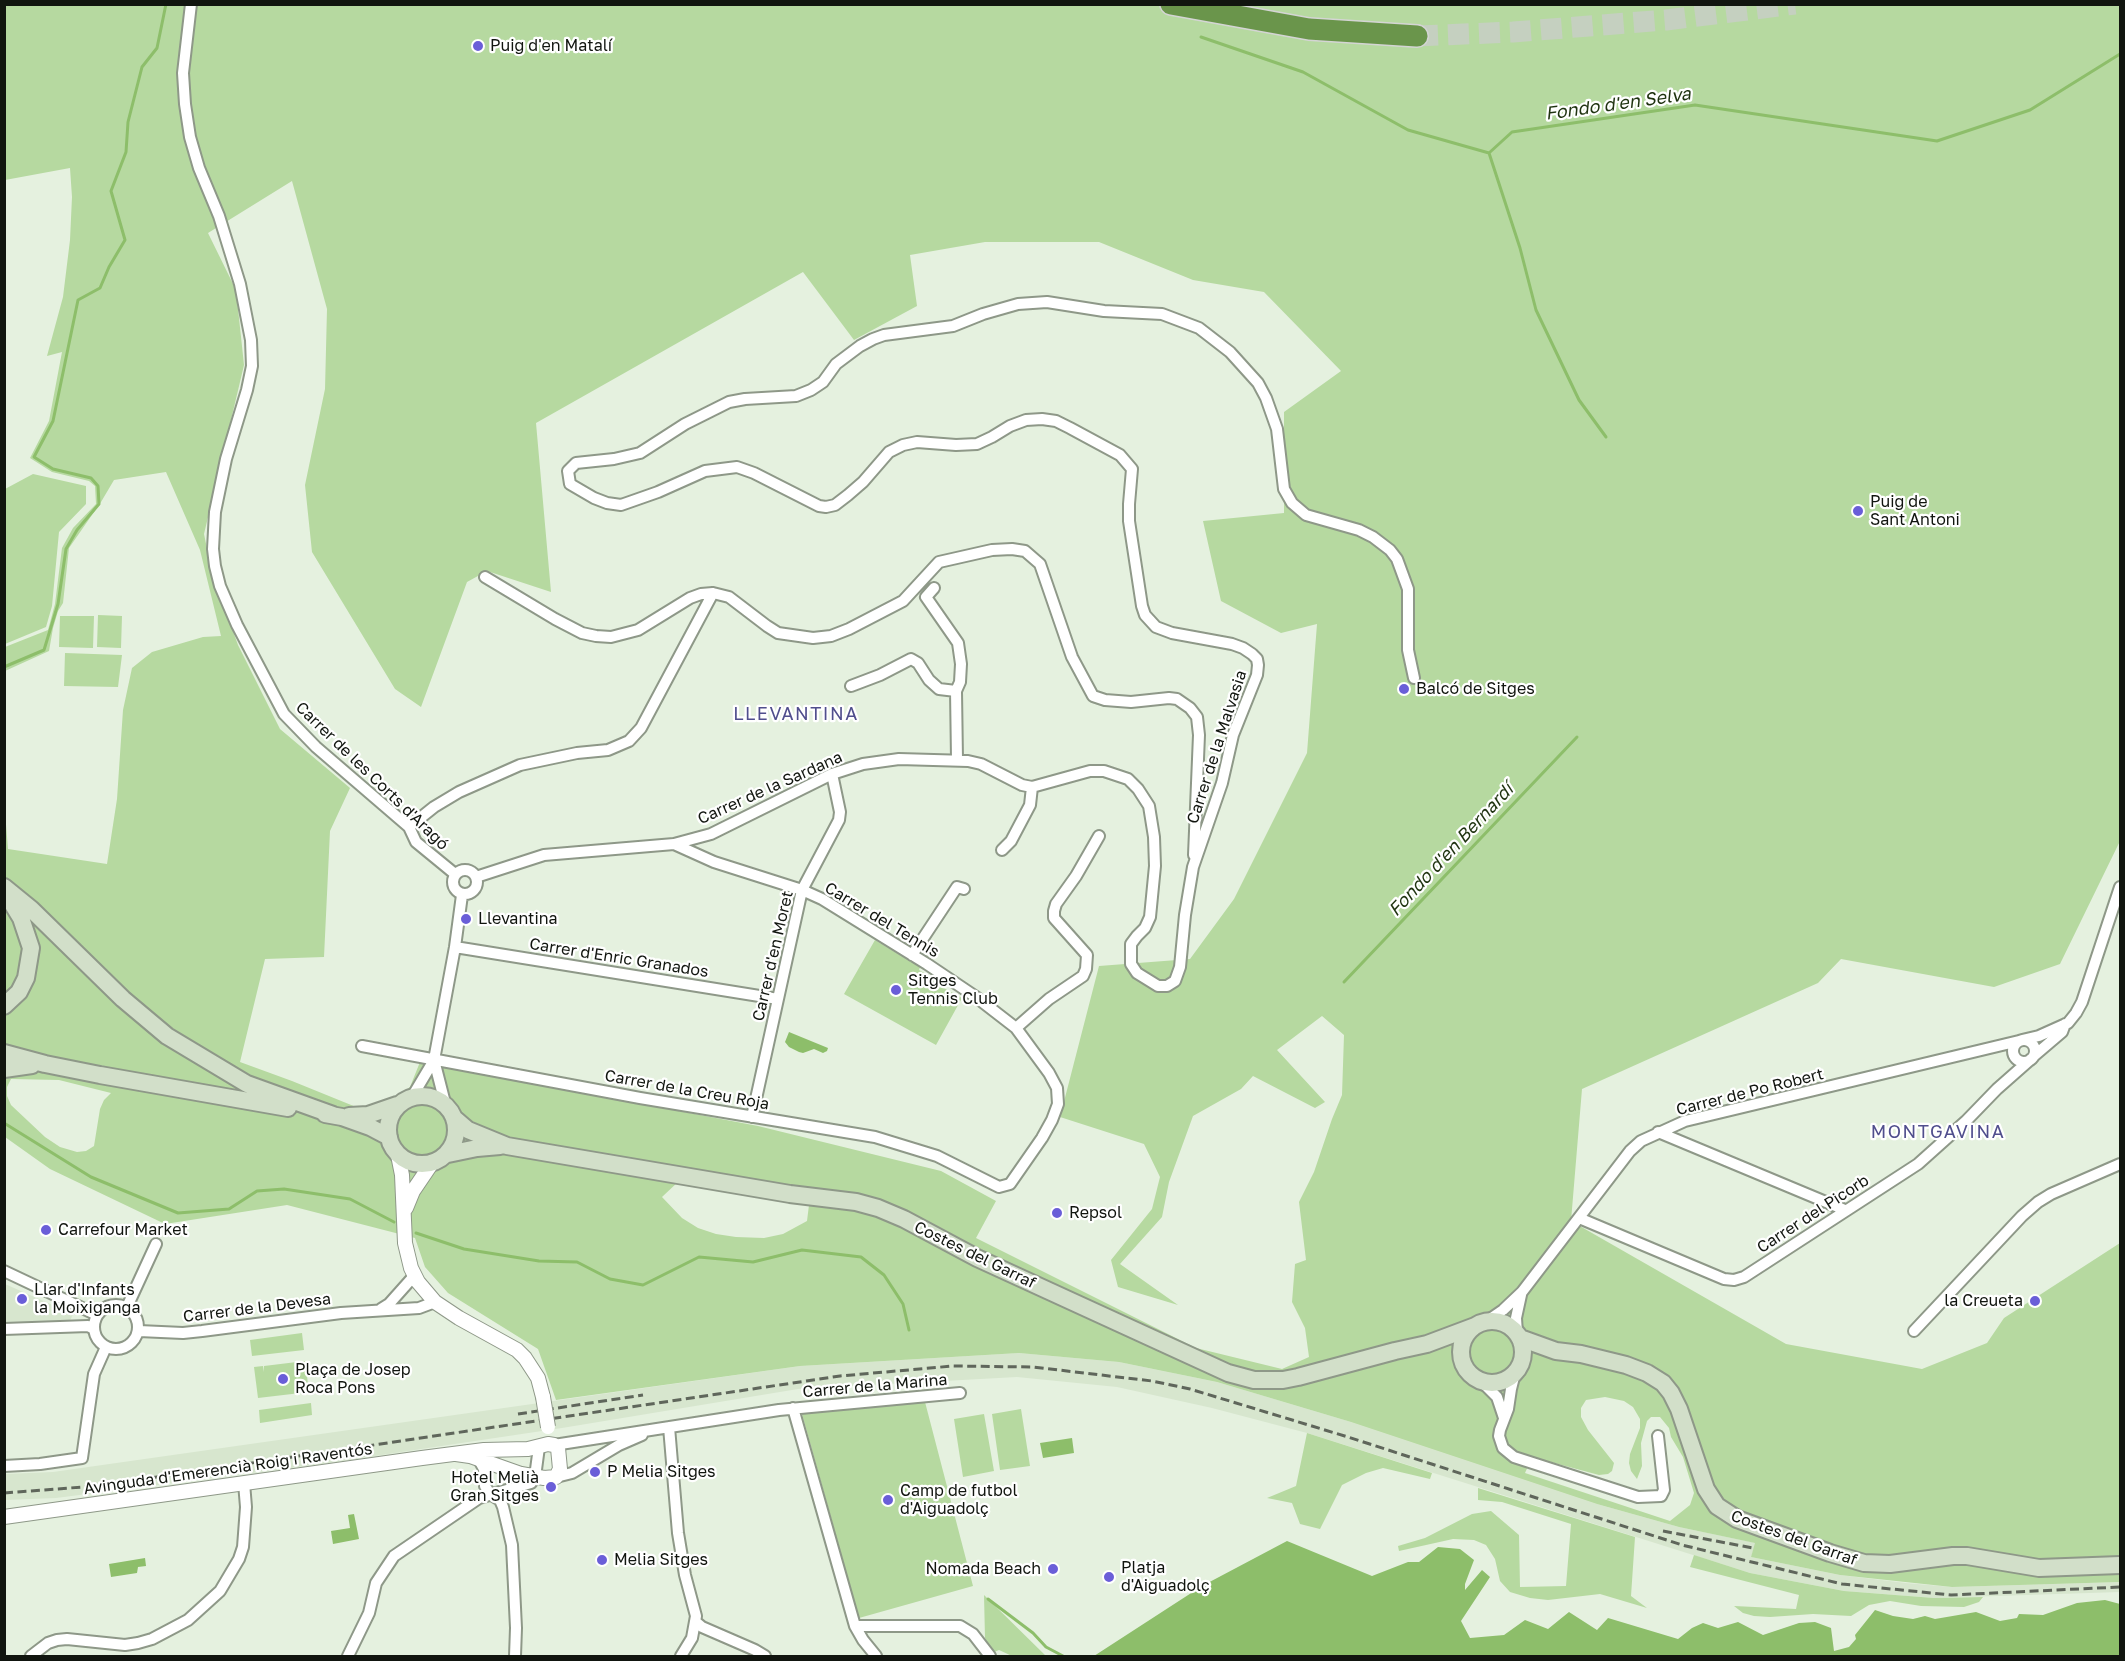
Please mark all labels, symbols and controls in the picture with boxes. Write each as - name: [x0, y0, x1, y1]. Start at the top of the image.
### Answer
- place label: Puig d'en Matalí: [490, 36, 612, 56]
- marker: Puig d'en Matalí: [471, 39, 485, 53]
- water label: Fondo d'en Selva: [1544, 83, 1692, 125]
- place label: Puig de Sant Antoni: [1870, 492, 1960, 530]
- marker: Puig de Sant Antoni: [1851, 504, 1865, 518]
- street label: Carrer de la Malvasia: [1183, 668, 1251, 826]
- place label: Balcó de Sitges: [1416, 679, 1535, 699]
- marker: Balcó de Sitges: [1397, 682, 1411, 696]
- street label: Carrer de les Corts d'Aragó: [292, 698, 452, 854]
- district label: LLEVANTINA: [733, 703, 859, 725]
- street label: Carrer de la Sardana: [695, 747, 845, 829]
- water label: Fondo d'en Bernardí: [1384, 779, 1518, 921]
- street label: Carrer del Tennis: [821, 878, 943, 962]
- street label: Carrer d'en Moret: [749, 889, 797, 1023]
- place label: Llevantina: [478, 909, 558, 929]
- marker: Llevantina: [459, 912, 473, 926]
- street label: Carrer d'Enric Granados: [528, 934, 710, 982]
- place label: Sitges Tennis Club: [908, 971, 998, 1009]
- marker: Sitges Tennis Club: [889, 983, 903, 997]
- street label: Carrer de Po Robert: [1674, 1064, 1826, 1120]
- street label: Carrer de la Creu Roja: [603, 1066, 771, 1114]
- district label: MONTGAVINA: [1871, 1121, 2005, 1143]
- street label: Carrer del Picorb: [1754, 1171, 1872, 1257]
- place label: Repsol: [1069, 1203, 1122, 1223]
- marker: Repsol: [1050, 1206, 1064, 1220]
- street label: Costes del Garraf: [911, 1217, 1039, 1293]
- place label: Carrefour Market: [58, 1220, 188, 1240]
- marker: Carrefour Market: [39, 1223, 53, 1237]
- place label: Llar d'Infants la Moixiganga: [34, 1280, 140, 1318]
- street label: Carrer de la Devesa: [182, 1289, 332, 1327]
- place label: la Creueta: [1944, 1291, 2023, 1311]
- marker: Llar d'Infants la Moixiganga: [15, 1292, 29, 1306]
- marker: la Creueta: [2028, 1294, 2042, 1308]
- place label: Plaça de Josep Roca Pons: [295, 1360, 411, 1398]
- street label: Carrer de la Marina: [802, 1370, 948, 1402]
- marker: Plaça de Josep Roca Pons: [276, 1372, 290, 1386]
- street label: Avinguda d'Emerencià Roig i Raventós: [82, 1439, 374, 1499]
- place label: P Melia Sitges: [607, 1462, 715, 1482]
- marker: P Melia Sitges: [588, 1465, 602, 1479]
- place label: Hotel Melià Gran Sitges: [450, 1468, 539, 1506]
- marker: Hotel Melià Gran Sitges: [544, 1480, 558, 1494]
- place label: Camp de futbol d'Aiguadolç: [900, 1481, 1018, 1519]
- marker: Camp de futbol d'Aiguadolç: [881, 1493, 895, 1507]
- street label: Costes del Garraf: [1728, 1506, 1860, 1570]
- place label: Melia Sitges: [614, 1550, 708, 1570]
- marker: Melia Sitges: [595, 1553, 609, 1567]
- place label: Platja d'Aiguadolç: [1121, 1558, 1210, 1596]
- place label: Nomada Beach: [926, 1559, 1041, 1579]
- marker: Nomada Beach: [1046, 1562, 1060, 1576]
- marker: Platja d'Aiguadolç: [1102, 1570, 1116, 1584]

